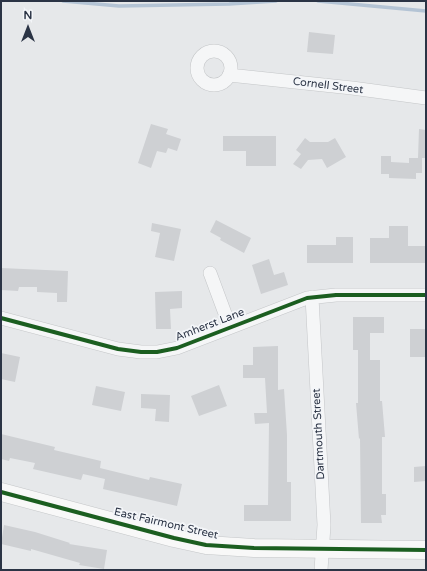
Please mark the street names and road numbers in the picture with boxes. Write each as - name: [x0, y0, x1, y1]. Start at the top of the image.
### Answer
- street label: Cornell Street: [292, 75, 364, 97]
- street label: Amherst Lane: [174, 306, 246, 344]
- street label: Dartmouth Street: [310, 388, 328, 480]
- street label: East Fairmont Street: [113, 506, 219, 542]

